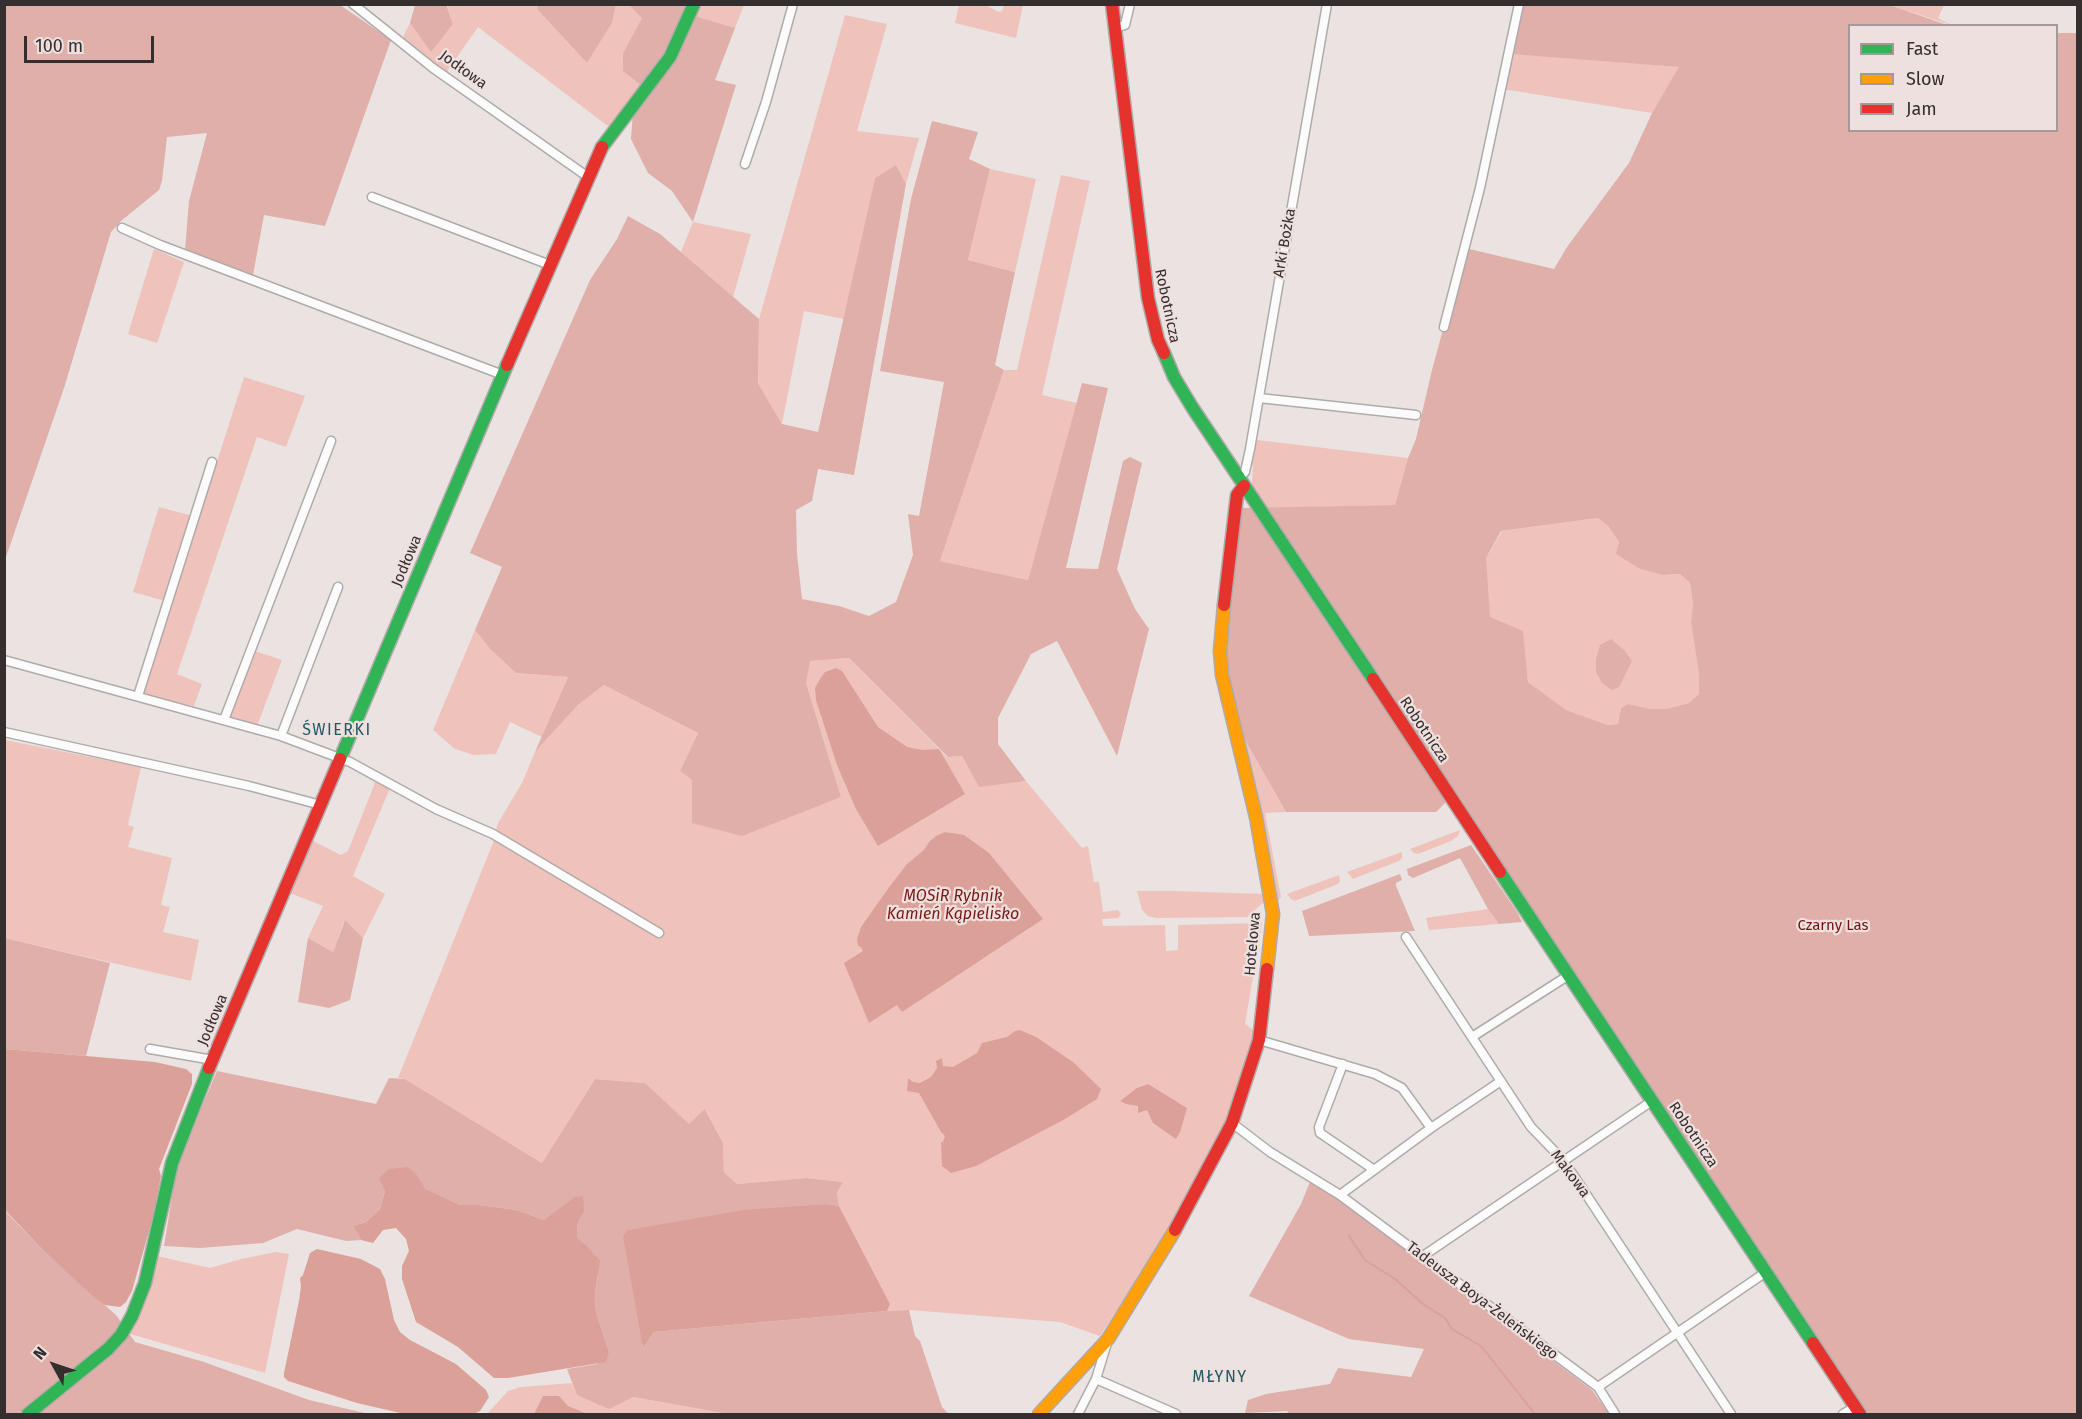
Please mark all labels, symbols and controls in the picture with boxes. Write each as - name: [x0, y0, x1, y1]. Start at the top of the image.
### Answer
- scale bar: [27, 24, 158, 62]
- legend: [1848, 24, 2058, 132]
- text: 100 m: [35, 35, 83, 57]
- text: Fast: [1906, 38, 1938, 60]
- street label: Jodłowa: [436, 47, 490, 93]
- text: Slow: [1906, 68, 1944, 90]
- text: Jam: [1906, 98, 1937, 120]
- street label: Arki Bożka: [1270, 207, 1300, 279]
- street label: Robotnicza: [1150, 267, 1184, 345]
- street label: Jodłowa: [388, 532, 426, 590]
- street label: Robotnicza: [1395, 694, 1453, 766]
- district label: ŚWIERKI: [302, 721, 372, 741]
- water label: MOSiR Rybnik Kamień Kąpielisko: [887, 887, 1019, 925]
- street label: Hotelowa: [1241, 911, 1265, 977]
- park label: Czarny Las: [1798, 917, 1868, 935]
- street label: Jodłowa: [194, 991, 232, 1049]
- street label: Robotnicza: [1664, 1099, 1722, 1171]
- street label: Makowa: [1546, 1147, 1594, 1201]
- street label: Tadeusza Boya-Żeleńskiego: [1403, 1238, 1561, 1364]
- north arrow: [24, 1335, 84, 1395]
- text: N: [29, 1343, 51, 1363]
- district label: MŁYNY: [1192, 1368, 1248, 1388]

